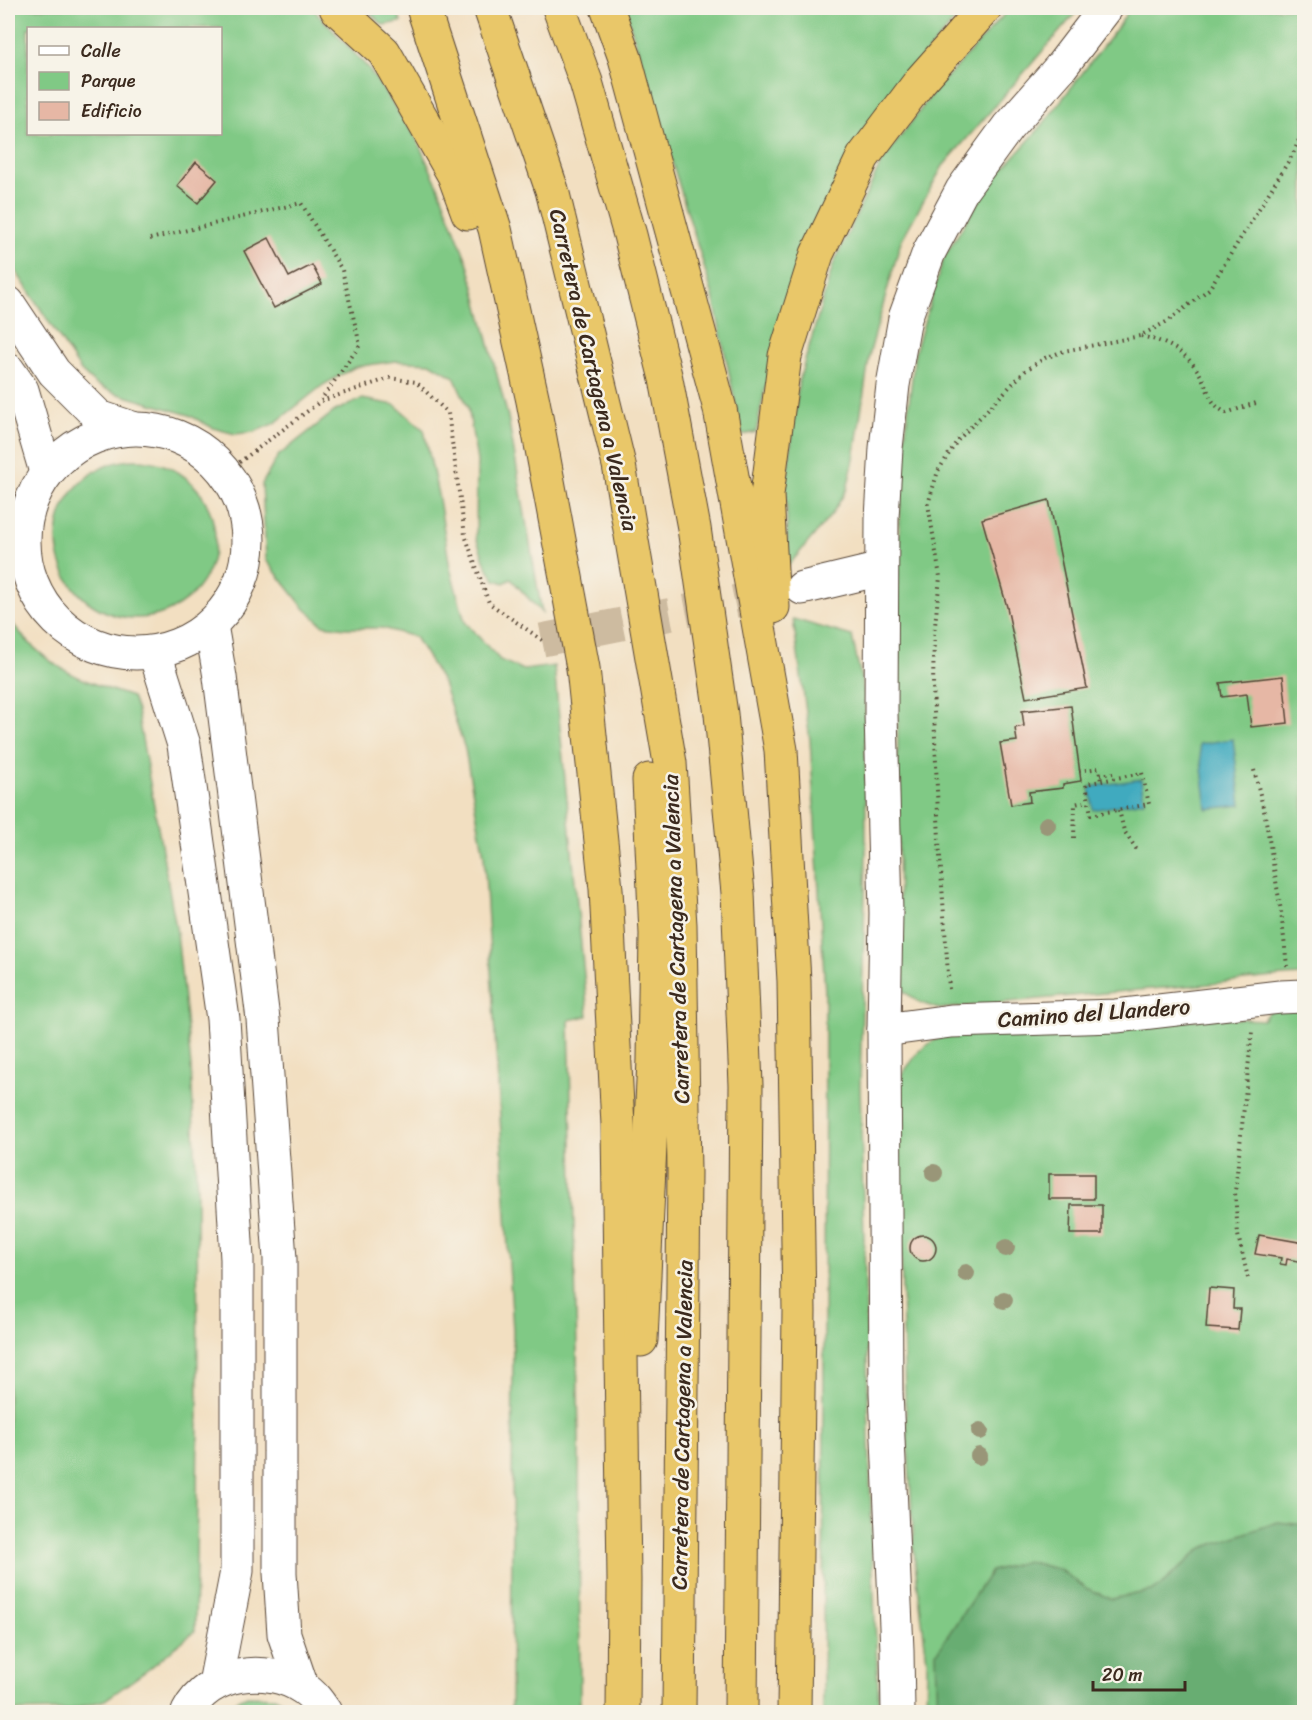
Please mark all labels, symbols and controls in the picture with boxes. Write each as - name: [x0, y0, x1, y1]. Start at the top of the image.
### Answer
- legend: [27, 27, 222, 135]
- text: Calle: [81, 35, 121, 67]
- text: Parque: [81, 65, 136, 97]
- text: Edificio: [81, 95, 142, 127]
- street label: Carretera de Cartagena a Valencia: [538, 205, 650, 536]
- street label: Carretera de Cartagena a Valencia: [651, 773, 701, 1104]
- street label: Camino del Llandero: [996, 987, 1192, 1039]
- street label: Carretera de Cartagena a Valencia: [660, 1259, 704, 1590]
- scale bar: [1093, 1654, 1184, 1692]
- text: 20 m: [1102, 1659, 1142, 1691]

